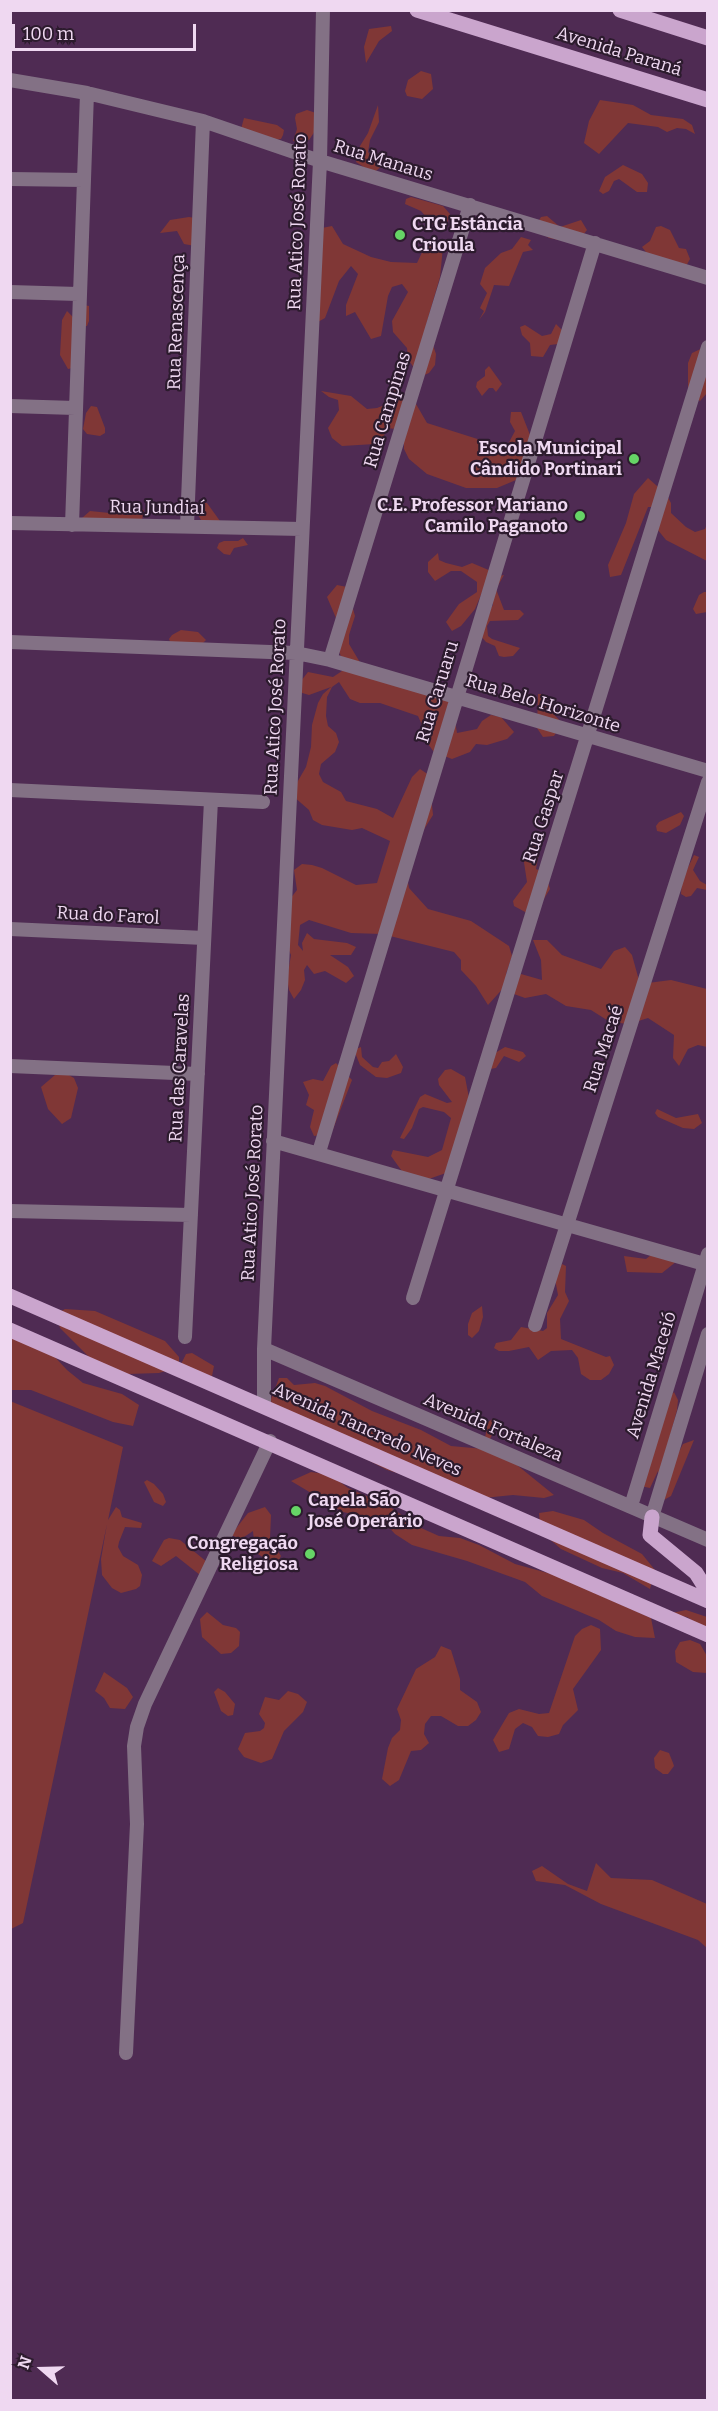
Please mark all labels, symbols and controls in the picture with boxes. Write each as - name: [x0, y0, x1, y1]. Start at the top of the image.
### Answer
- scale bar: [15, 12, 200, 50]
- text: 100 m: [23, 23, 74, 45]
- street label: Avenida Paraná: [554, 23, 684, 81]
- street label: Rua Atico José Rorato: [284, 133, 312, 311]
- street label: Rua Manaus: [331, 136, 435, 186]
- place label: CTG Estância Crioula: [412, 214, 523, 256]
- marker: CTG Estância Crioula: [393, 228, 407, 242]
- street label: Rua Renascença: [164, 254, 190, 390]
- street label: Rua Campinas: [360, 349, 416, 471]
- place label: Escola Municipal Cândido Portinari: [470, 438, 622, 480]
- marker: Escola Municipal Cândido Portinari: [627, 452, 641, 466]
- place label: C.E. Professor Mariano Camilo Paganoto: [377, 495, 568, 538]
- street label: Rua Jundiaí: [109, 496, 205, 520]
- marker: C.E. Professor Mariano Camilo Paganoto: [573, 509, 587, 523]
- street label: Rua Atico José Rorato: [261, 618, 291, 796]
- street label: Rua Caruaru: [412, 639, 464, 745]
- street label: Rua Belo Horizonte: [463, 670, 623, 738]
- street label: Rua Gaspar: [519, 768, 569, 866]
- street label: Rua do Farol: [56, 903, 160, 929]
- street label: Rua das Caravelas: [165, 993, 195, 1143]
- street label: Rua Macaé: [580, 1003, 628, 1095]
- street label: Rua Atico José Rorato: [238, 1104, 268, 1282]
- street label: Avenida Maceió: [622, 1309, 682, 1441]
- street label: Avenida Tancredo Neves: [269, 1379, 465, 1481]
- street label: Avenida Fortaleza: [420, 1389, 566, 1467]
- place label: Capela São José Operário: [308, 1490, 423, 1532]
- marker: Capela São José Operário: [289, 1504, 303, 1518]
- place label: Congregação Religiosa: [187, 1533, 298, 1576]
- marker: Congregação Religiosa: [303, 1547, 317, 1561]
- north arrow: [12, 2339, 72, 2399]
- text: N: [14, 2354, 36, 2372]

